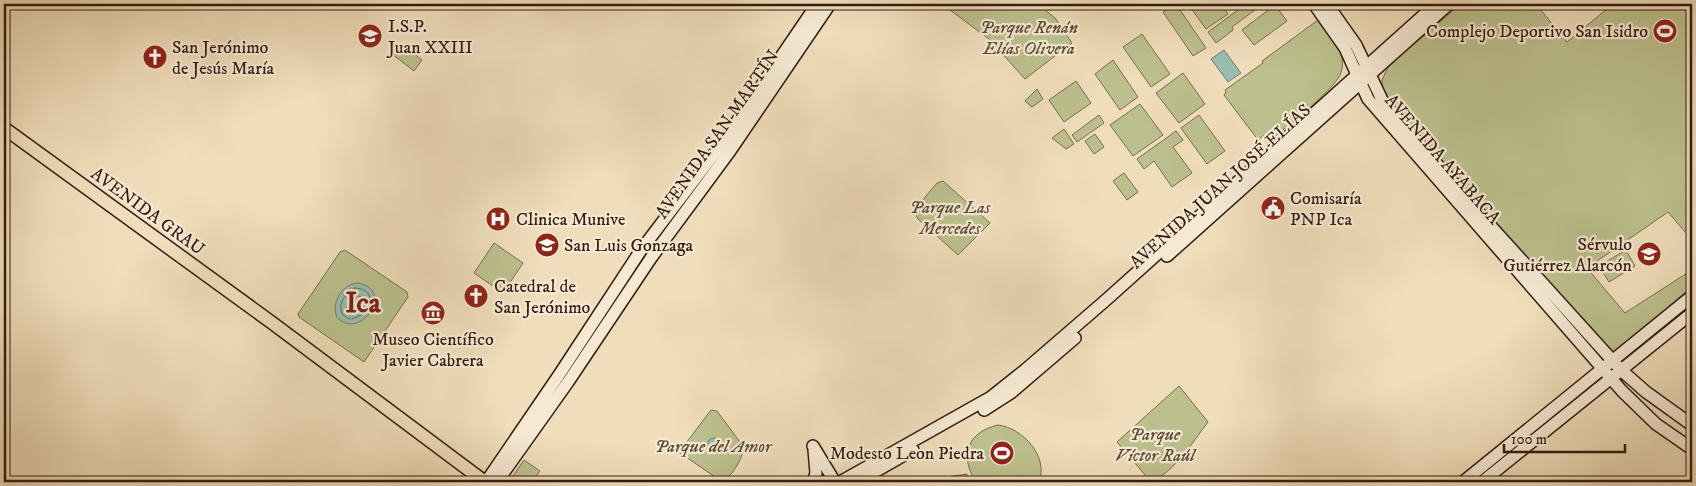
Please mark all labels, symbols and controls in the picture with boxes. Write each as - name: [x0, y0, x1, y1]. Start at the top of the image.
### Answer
- place label: I.S.P. Juan XXIII: [386, 16, 473, 59]
- park label: Parque Renán Elías Olivera: [980, 17, 1078, 60]
- sports icon: Complejo Deportivo San Isidro: [1652, 18, 1678, 44]
- place label: Complejo Deportivo San Isidro: [1426, 21, 1648, 43]
- school or university icon: I.S.P. Juan XXIII: [357, 23, 383, 49]
- place label: San Jerónimo de Jesús María: [172, 37, 275, 80]
- church icon: San Jerónimo de Jesús María: [142, 44, 168, 70]
- street label: AVENIDA SAN MARTÍN: [650, 45, 785, 223]
- street label: AVENIDA AYABACA: [1380, 90, 1505, 230]
- street label: AVENIDA JUAN JOSÉ ELÍAS: [1125, 99, 1316, 274]
- street label: AVENIDA GRAU: [86, 163, 209, 261]
- place label: Comisaría PNP Ica: [1290, 188, 1362, 231]
- public building icon: Comisaría PNP Ica: [1260, 195, 1286, 221]
- park label: Parque Las Mercedes: [910, 197, 991, 240]
- hospital icon: Clinica Munive: [485, 206, 511, 232]
- place label: Clinica Munive: [516, 209, 626, 231]
- school or university icon: San Luis Gonzaga: [534, 232, 560, 258]
- place label: Sérvulo Gutiérrez Alarcón: [1503, 234, 1633, 277]
- place label: San Luis Gonzaga: [564, 235, 693, 257]
- school or university icon: Sérvulo Gutiérrez Alarcón: [1636, 241, 1662, 267]
- place label: Catedral de San Jerónimo: [494, 276, 591, 319]
- church icon: Catedral de San Jerónimo: [463, 283, 489, 309]
- district label: Ica: [345, 286, 382, 321]
- museum icon: Museo Científico Javier Cabrera: [420, 300, 446, 326]
- place label: Museo Científico Javier Cabrera: [372, 329, 494, 372]
- scale bar: [1504, 421, 1625, 453]
- park label: Parque Víctor Raúl: [1115, 424, 1197, 467]
- text: 100 m: [1511, 430, 1547, 449]
- park label: Parque del Amor: [655, 436, 773, 458]
- sports icon: Modesto Leon Piedra: [989, 440, 1015, 466]
- place label: Modesto Leon Piedra: [830, 443, 984, 465]

